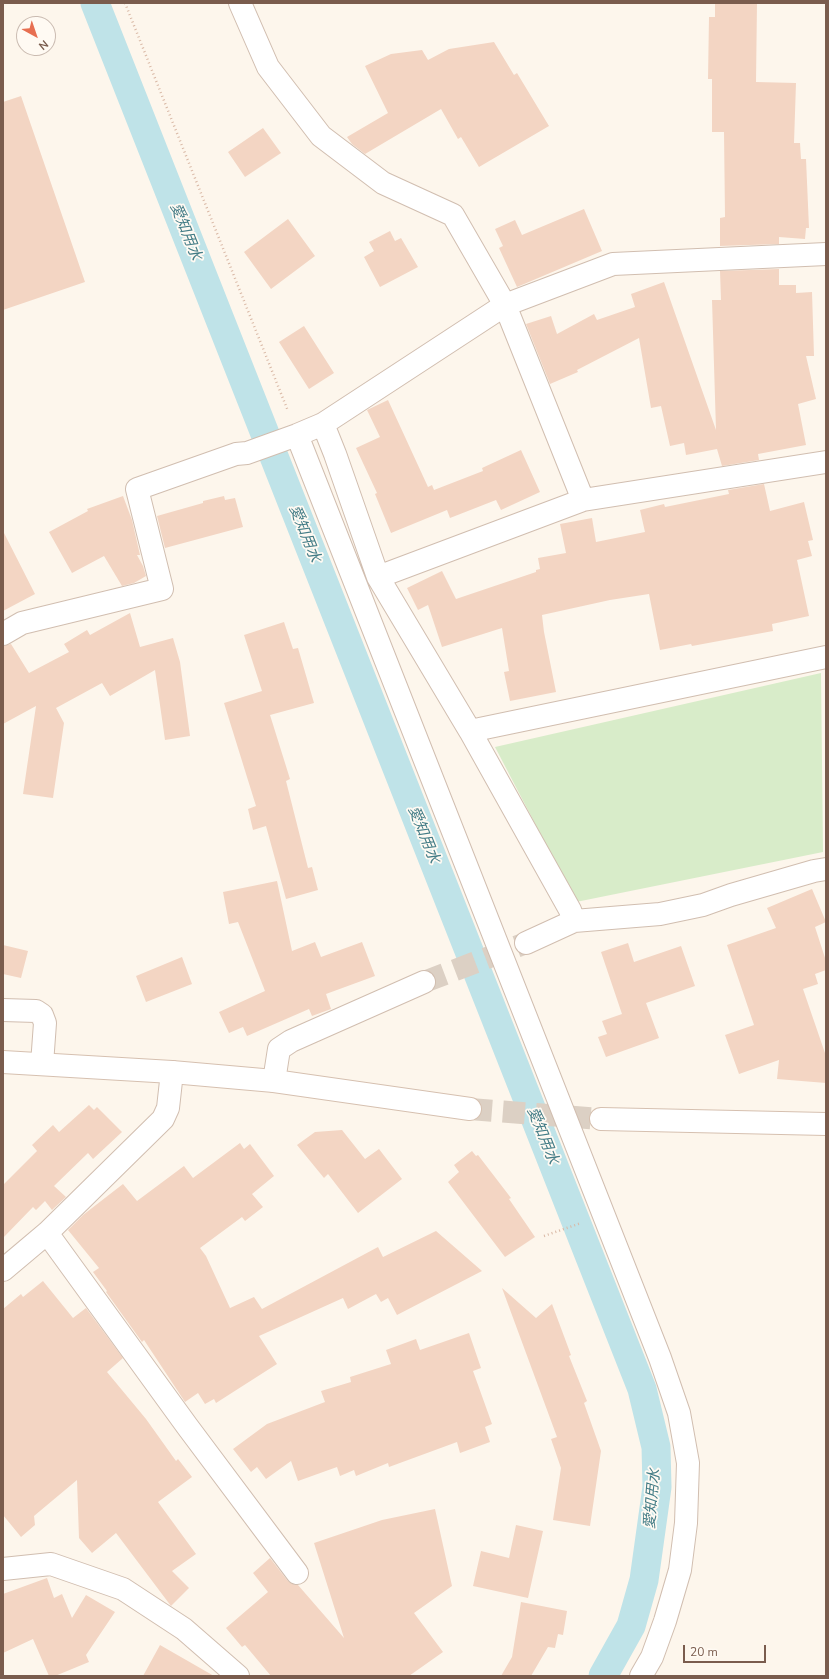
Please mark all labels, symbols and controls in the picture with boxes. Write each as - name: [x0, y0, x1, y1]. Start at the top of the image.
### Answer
- north arrow: [16, 16, 56, 56]
- text: N: [35, 36, 51, 53]
- water label: 愛知用水: [165, 201, 205, 263]
- water label: 愛知用水: [284, 503, 324, 565]
- water label: 愛知用水: [403, 804, 443, 866]
- water label: 愛知用水: [522, 1105, 562, 1167]
- water label: 愛知用水: [641, 1468, 665, 1530]
- scale bar: [685, 1637, 768, 1663]
- text: 20 m: [690, 1644, 718, 1660]

